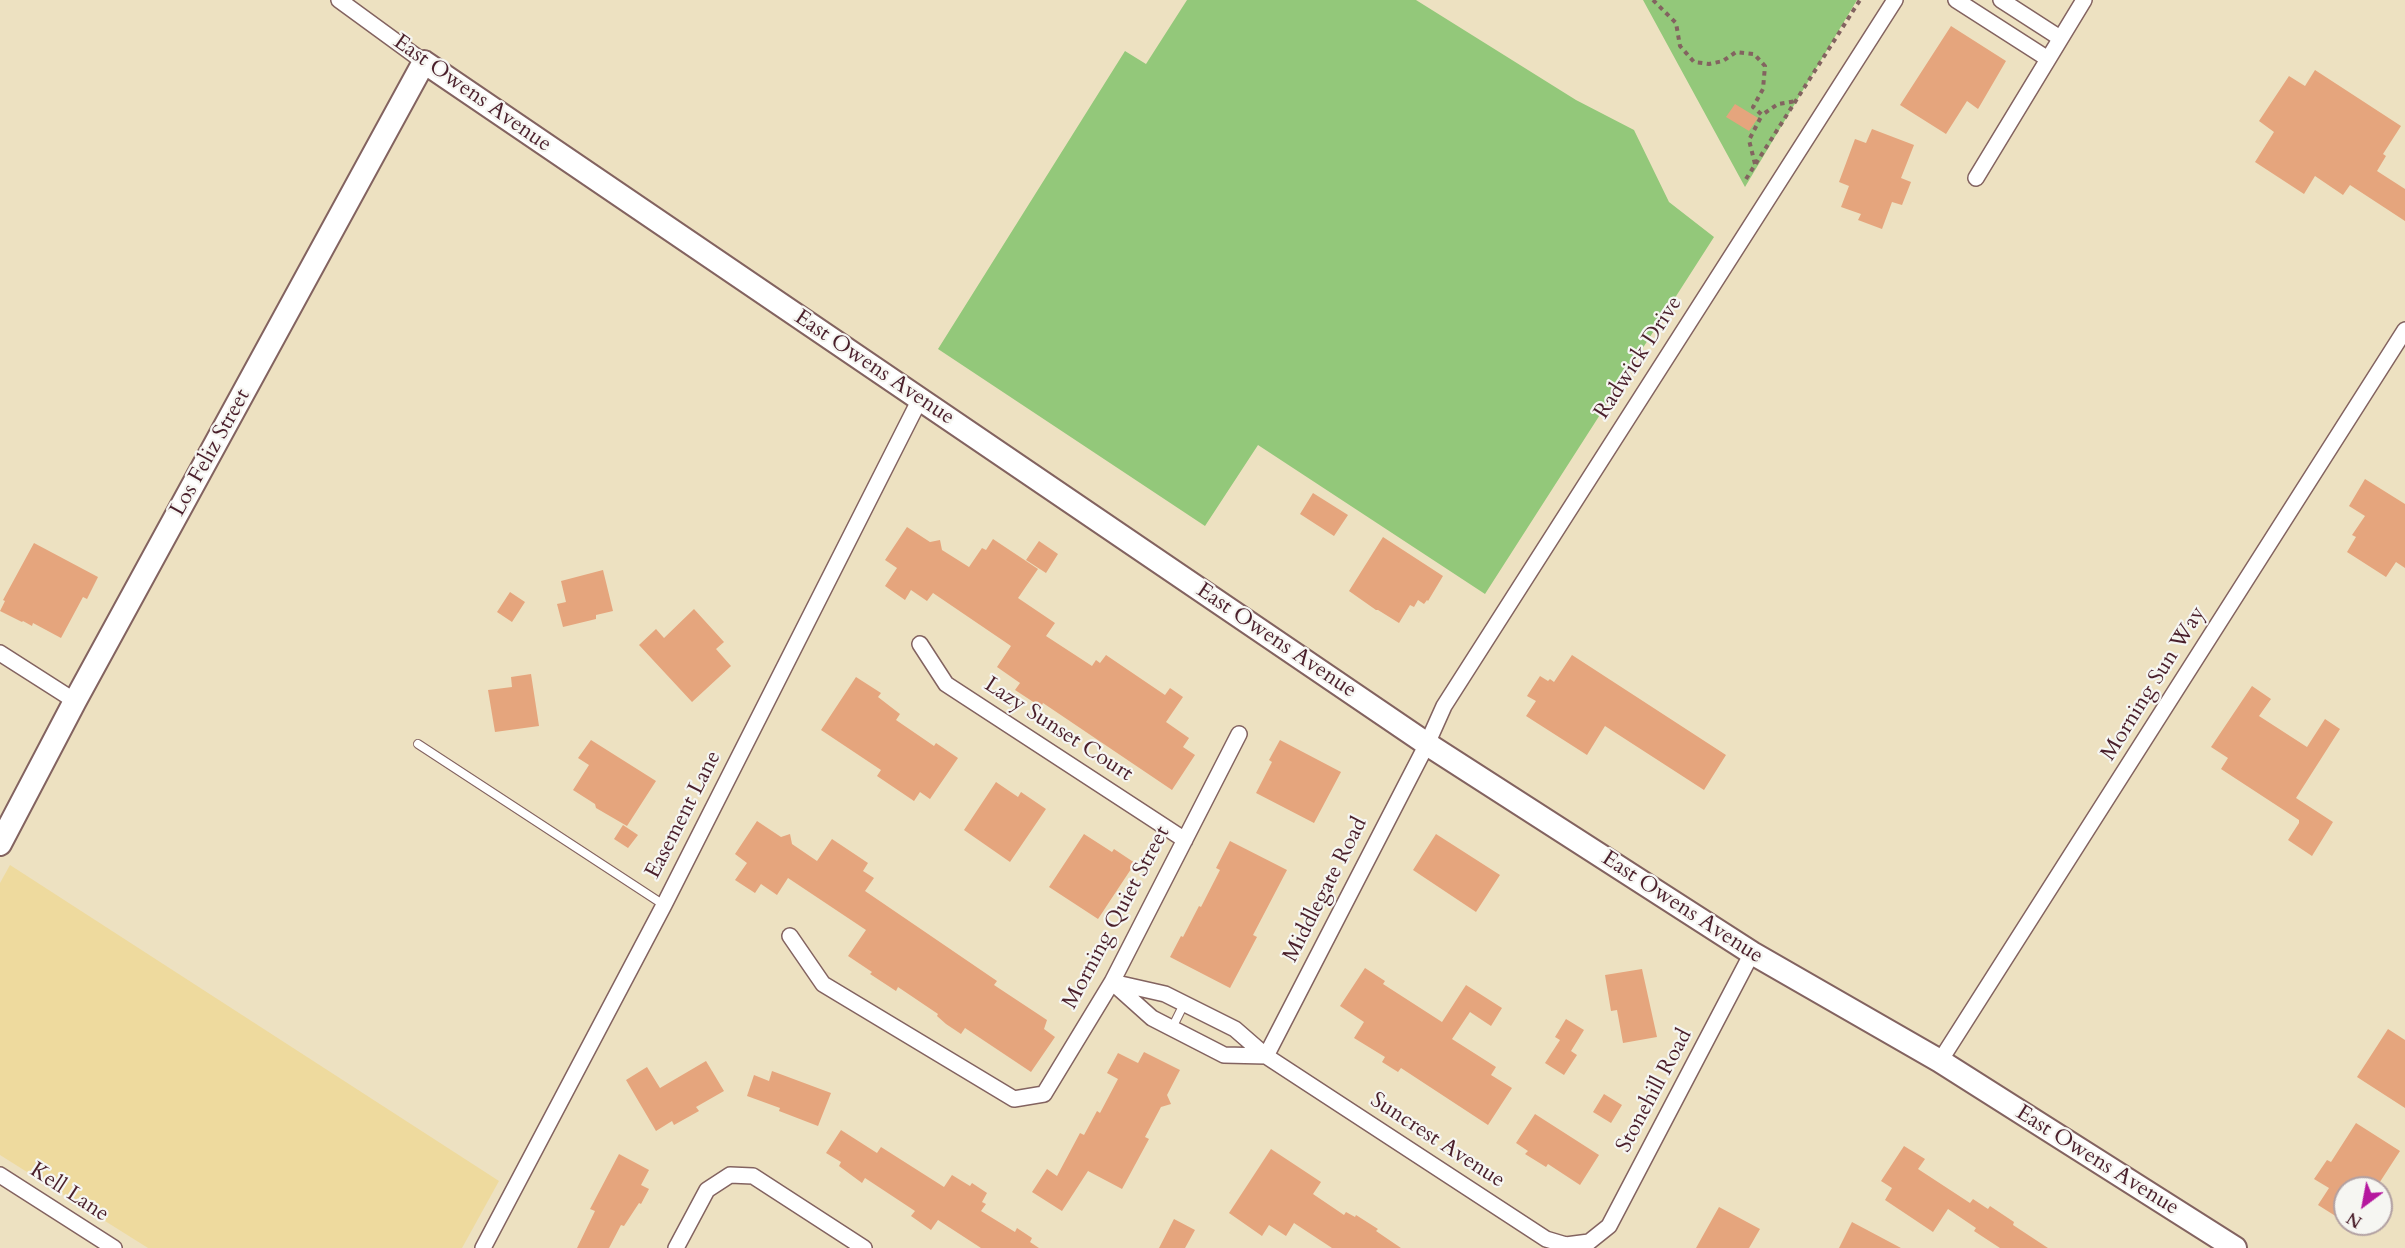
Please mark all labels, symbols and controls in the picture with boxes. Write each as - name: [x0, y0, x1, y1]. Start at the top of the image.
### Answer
- street label: East Owens Avenue: [388, 30, 556, 158]
- street label: Radwick Drive: [1589, 292, 1689, 424]
- street label: East Owens Avenue: [789, 305, 959, 431]
- street label: Los Feliz Street: [165, 385, 257, 521]
- street label: East Owens Avenue: [1191, 578, 1361, 704]
- street label: Morning Sun Way: [2096, 602, 2212, 766]
- street label: Lazy Sunset Court: [979, 672, 1137, 788]
- street label: Easement Lane: [641, 747, 727, 883]
- street label: Middlegate Road: [1278, 813, 1374, 967]
- street label: Morning Quiet Street: [1058, 822, 1176, 1014]
- street label: East Owens Avenue: [1596, 846, 1768, 970]
- street label: Stonehill Road: [1611, 1025, 1699, 1157]
- street label: Suncrest Avenue: [1365, 1088, 1509, 1194]
- street label: East Owens Avenue: [2011, 1100, 2183, 1222]
- street label: Kell Lane: [25, 1158, 113, 1228]
- north arrow: [2333, 1176, 2393, 1236]
- text: N: [2343, 1207, 2366, 1233]

